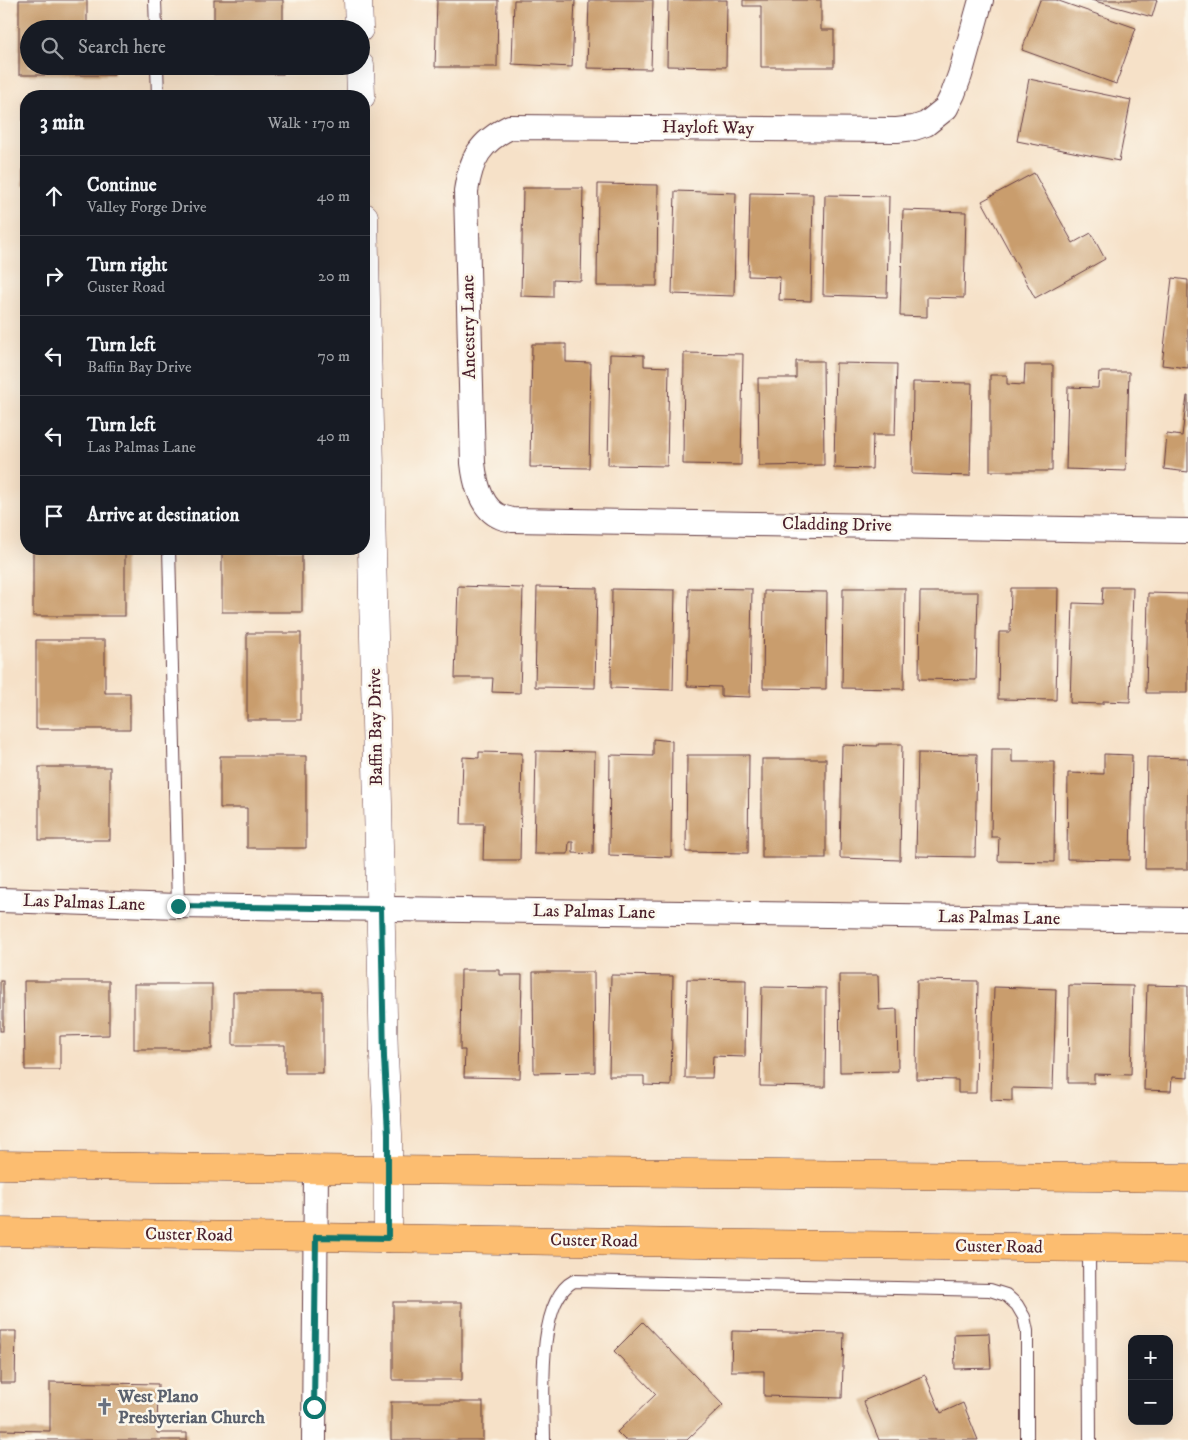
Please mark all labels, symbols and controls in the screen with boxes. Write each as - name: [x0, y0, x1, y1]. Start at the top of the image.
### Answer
- search box: [20, 20, 370, 75]
- icon: search: [38, 34, 66, 62]
- text: Search here: [78, 36, 166, 59]
- text: 3 min: [40, 110, 85, 136]
- text: Walk · 170 m: [268, 113, 350, 133]
- street label: Hayloft Way: [662, 116, 755, 140]
- text: Continue: [87, 174, 157, 197]
- icon: ahead: [40, 182, 68, 210]
- text: 40 m: [317, 186, 350, 206]
- text: Valley Forge Drive: [87, 197, 207, 217]
- text: Turn right: [87, 254, 167, 277]
- icon: right: [40, 262, 68, 290]
- text: 20 m: [318, 266, 350, 286]
- street label: Ancestry Lane: [457, 275, 481, 379]
- text: Custer Road: [87, 277, 165, 297]
- text: Turn left: [87, 334, 156, 357]
- icon: left: [40, 342, 68, 370]
- text: 70 m: [318, 346, 350, 366]
- text: Baffin Bay Drive: [87, 357, 192, 377]
- text: Turn left: [87, 414, 156, 437]
- icon: left: [40, 422, 68, 450]
- text: 40 m: [317, 426, 350, 446]
- text: Las Palmas Lane: [87, 437, 196, 457]
- icon: arrive: [40, 502, 68, 530]
- text: Arrive at destination: [87, 504, 239, 527]
- street label: Cladding Drive: [782, 513, 892, 537]
- street label: Baffin Bay Drive: [364, 668, 388, 786]
- street label: Las Palmas Lane: [22, 890, 146, 916]
- route end: [167, 895, 190, 918]
- street label: Las Palmas Lane: [533, 900, 655, 924]
- street label: Las Palmas Lane: [938, 906, 1060, 930]
- street label: Custer Road: [145, 1223, 233, 1247]
- street label: Custer Road: [550, 1229, 638, 1253]
- street label: Custer Road: [955, 1235, 1043, 1259]
- map controls: [1128, 1335, 1173, 1425]
- button: +: [1128, 1335, 1173, 1380]
- button: −: [1128, 1380, 1173, 1425]
- place label: West Plano Presbyterian Church: [117, 1386, 265, 1429]
- route start: [303, 1396, 326, 1419]
- church icon: West Plano Presbyterian Church: [94, 1397, 114, 1417]

